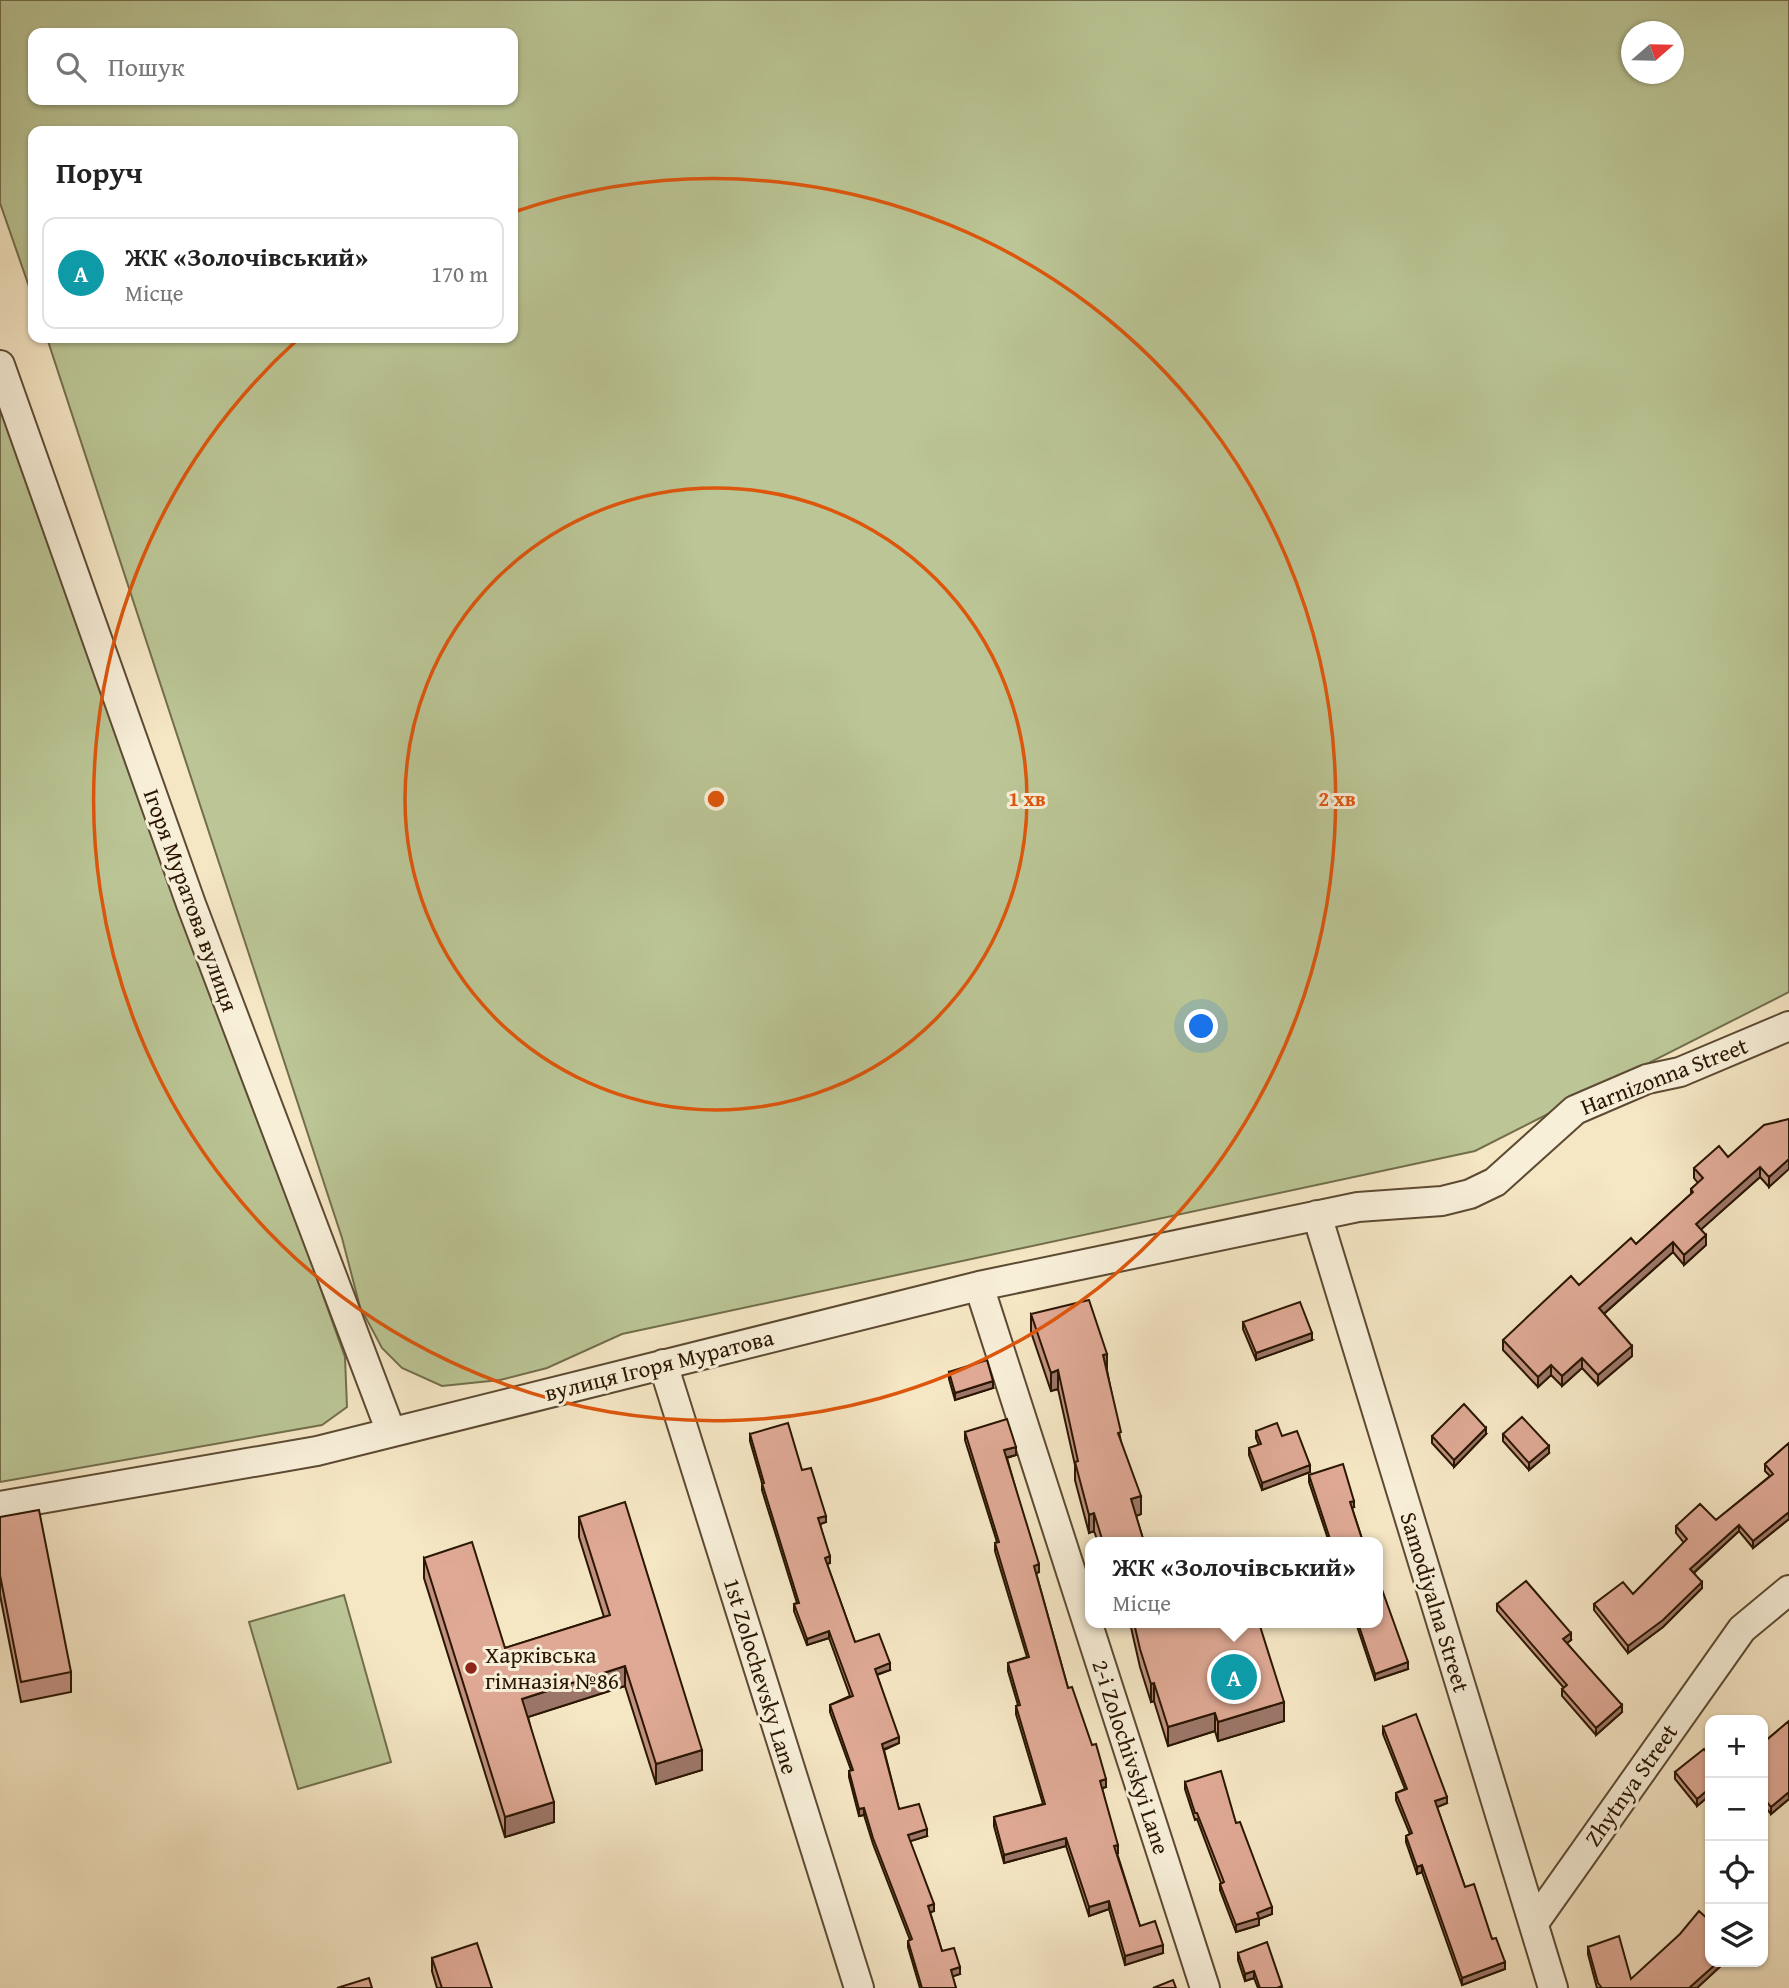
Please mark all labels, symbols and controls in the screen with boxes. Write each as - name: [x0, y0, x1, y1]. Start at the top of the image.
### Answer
- north arrow: [1621, 21, 1684, 84]
- search box: [28, 28, 518, 105]
- text: Пошук: [108, 47, 185, 86]
- icon: search: [52, 48, 90, 86]
- text: Поруч: [56, 150, 143, 194]
- text: ЖК «Золочівський»: [125, 237, 368, 276]
- text: A: [74, 257, 88, 290]
- text: 170 m: [431, 257, 488, 290]
- text: Місце: [125, 276, 184, 309]
- text: 1 хв: [1008, 783, 1046, 814]
- text: 2 хв: [1318, 783, 1356, 814]
- street label: Ігоря Муратова вулиця: [136, 784, 247, 1016]
- centre of rings: [704, 787, 728, 811]
- your location: [1184, 1009, 1218, 1043]
- street label: Harnizonna Street: [1575, 1028, 1752, 1123]
- street label: вулиця Ігоря Муратова: [541, 1320, 777, 1409]
- street label: Samodiyalna Street: [1392, 1508, 1479, 1696]
- popup: [1085, 1537, 1383, 1628]
- text: ЖК «Золочівський»: [1112, 1547, 1356, 1586]
- street label: 1st Zolochevsky Lane: [716, 1574, 807, 1778]
- text: Місце: [1112, 1586, 1171, 1619]
- place label: Харківська гімназія №86: [485, 1638, 619, 1697]
- pin: A: [1211, 1651, 1257, 1703]
- street label: 2-i Zolochivskyi Lane: [1084, 1655, 1179, 1858]
- marker: Харківська гімназія №86: [463, 1660, 479, 1676]
- map controls: [1705, 1715, 1768, 1967]
- button: +: [1705, 1715, 1768, 1778]
- street label: Zhytnya Street: [1576, 1717, 1685, 1853]
- button: −: [1705, 1778, 1768, 1841]
- button: locate: [1705, 1841, 1768, 1904]
- button: layers: [1705, 1904, 1768, 1967]

